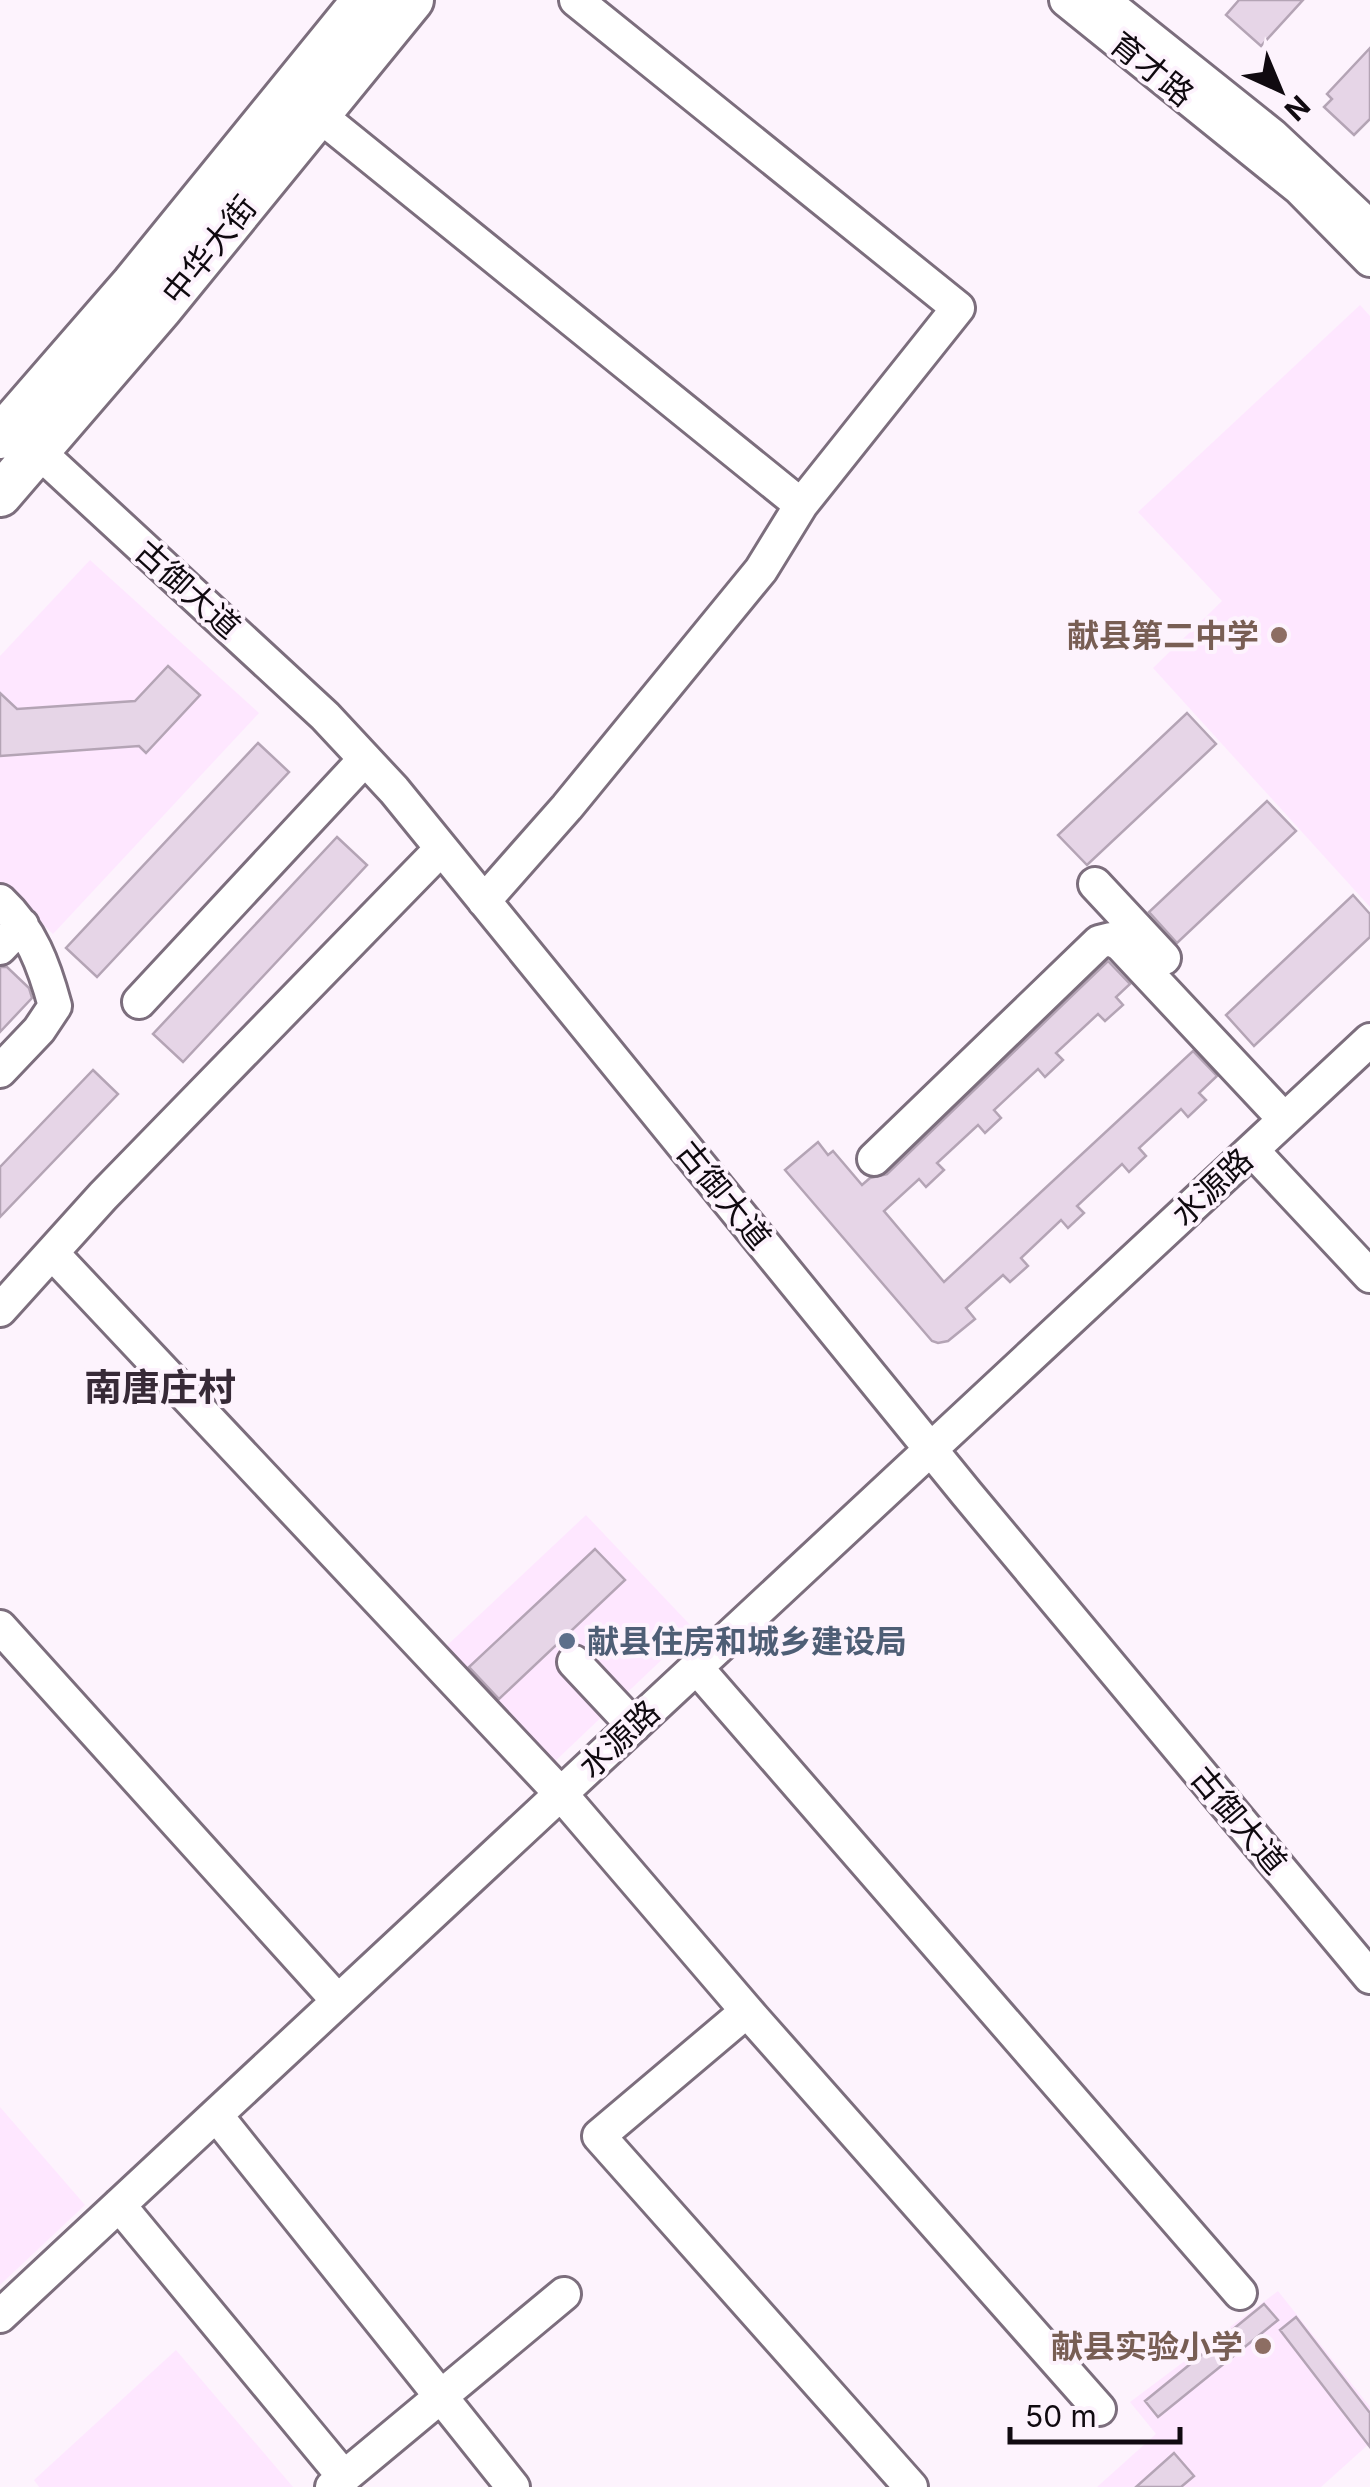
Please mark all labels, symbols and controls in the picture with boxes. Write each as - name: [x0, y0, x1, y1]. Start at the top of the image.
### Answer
- street label: 育才路: [1102, 24, 1202, 114]
- north arrow: [1230, 40, 1330, 140]
- text: N: [1278, 88, 1317, 128]
- street label: 中华大街: [154, 188, 264, 312]
- street label: 古御大道: [127, 532, 249, 646]
- place label: 献县第二中学: [1067, 616, 1259, 655]
- marker: 献县第二中学: [1268, 624, 1290, 646]
- street label: 古御大道: [669, 1133, 779, 1257]
- street label: 水源路: [1164, 1140, 1260, 1234]
- district label: 南唐庄村: [84, 1364, 236, 1410]
- place label: 献县住房和城乡建设局: [587, 1622, 907, 1661]
- marker: 献县住房和城乡建设局: [556, 1630, 578, 1652]
- street label: 水源路: [571, 1692, 667, 1786]
- street label: 古御大道: [1183, 1758, 1295, 1882]
- place label: 献县实验小学: [1051, 2327, 1243, 2366]
- marker: 献县实验小学: [1252, 2335, 1274, 2357]
- scale bar: [1010, 2382, 1180, 2444]
- text: 50 m: [1025, 2398, 1097, 2434]

